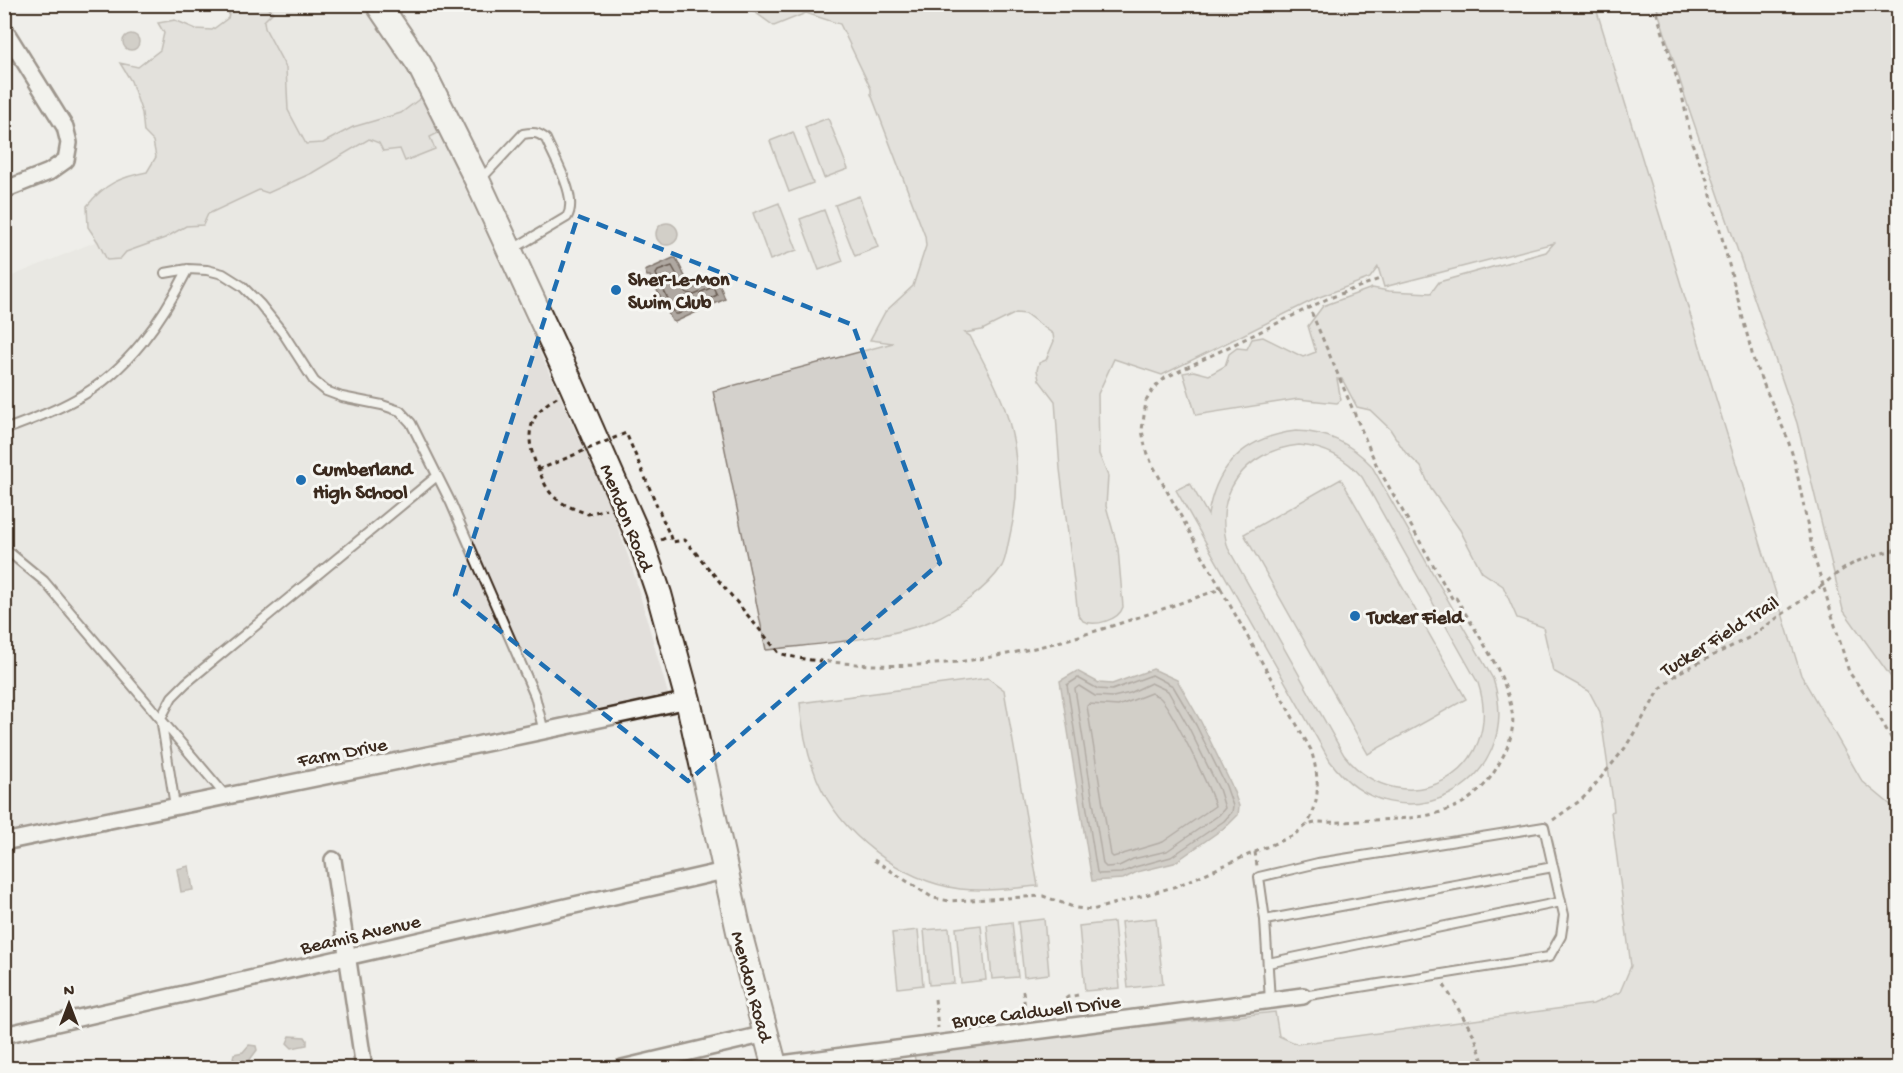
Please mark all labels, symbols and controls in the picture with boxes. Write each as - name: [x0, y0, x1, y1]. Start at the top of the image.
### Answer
- place label: Sher-Le-Mon Swim Club: [628, 270, 730, 316]
- marker: Sher-Le-Mon Swim Club: [609, 283, 623, 297]
- place label: Cumberland High School: [312, 460, 414, 506]
- street label: Mendon Road: [593, 461, 658, 577]
- marker: Cumberland High School: [294, 473, 308, 487]
- street label: Tucker Field Trail: [1657, 592, 1784, 684]
- place label: Tucker Field: [1365, 608, 1465, 631]
- marker: Tucker Field: [1348, 609, 1362, 623]
- street label: Farm Drive: [295, 734, 390, 775]
- street label: Beamis Avenue: [298, 911, 424, 962]
- street label: Mendon Road: [724, 929, 776, 1047]
- north arrow: [39, 974, 99, 1034]
- text: N: [64, 983, 75, 1002]
- street label: Bruce Caldwell Drive: [950, 992, 1123, 1035]

